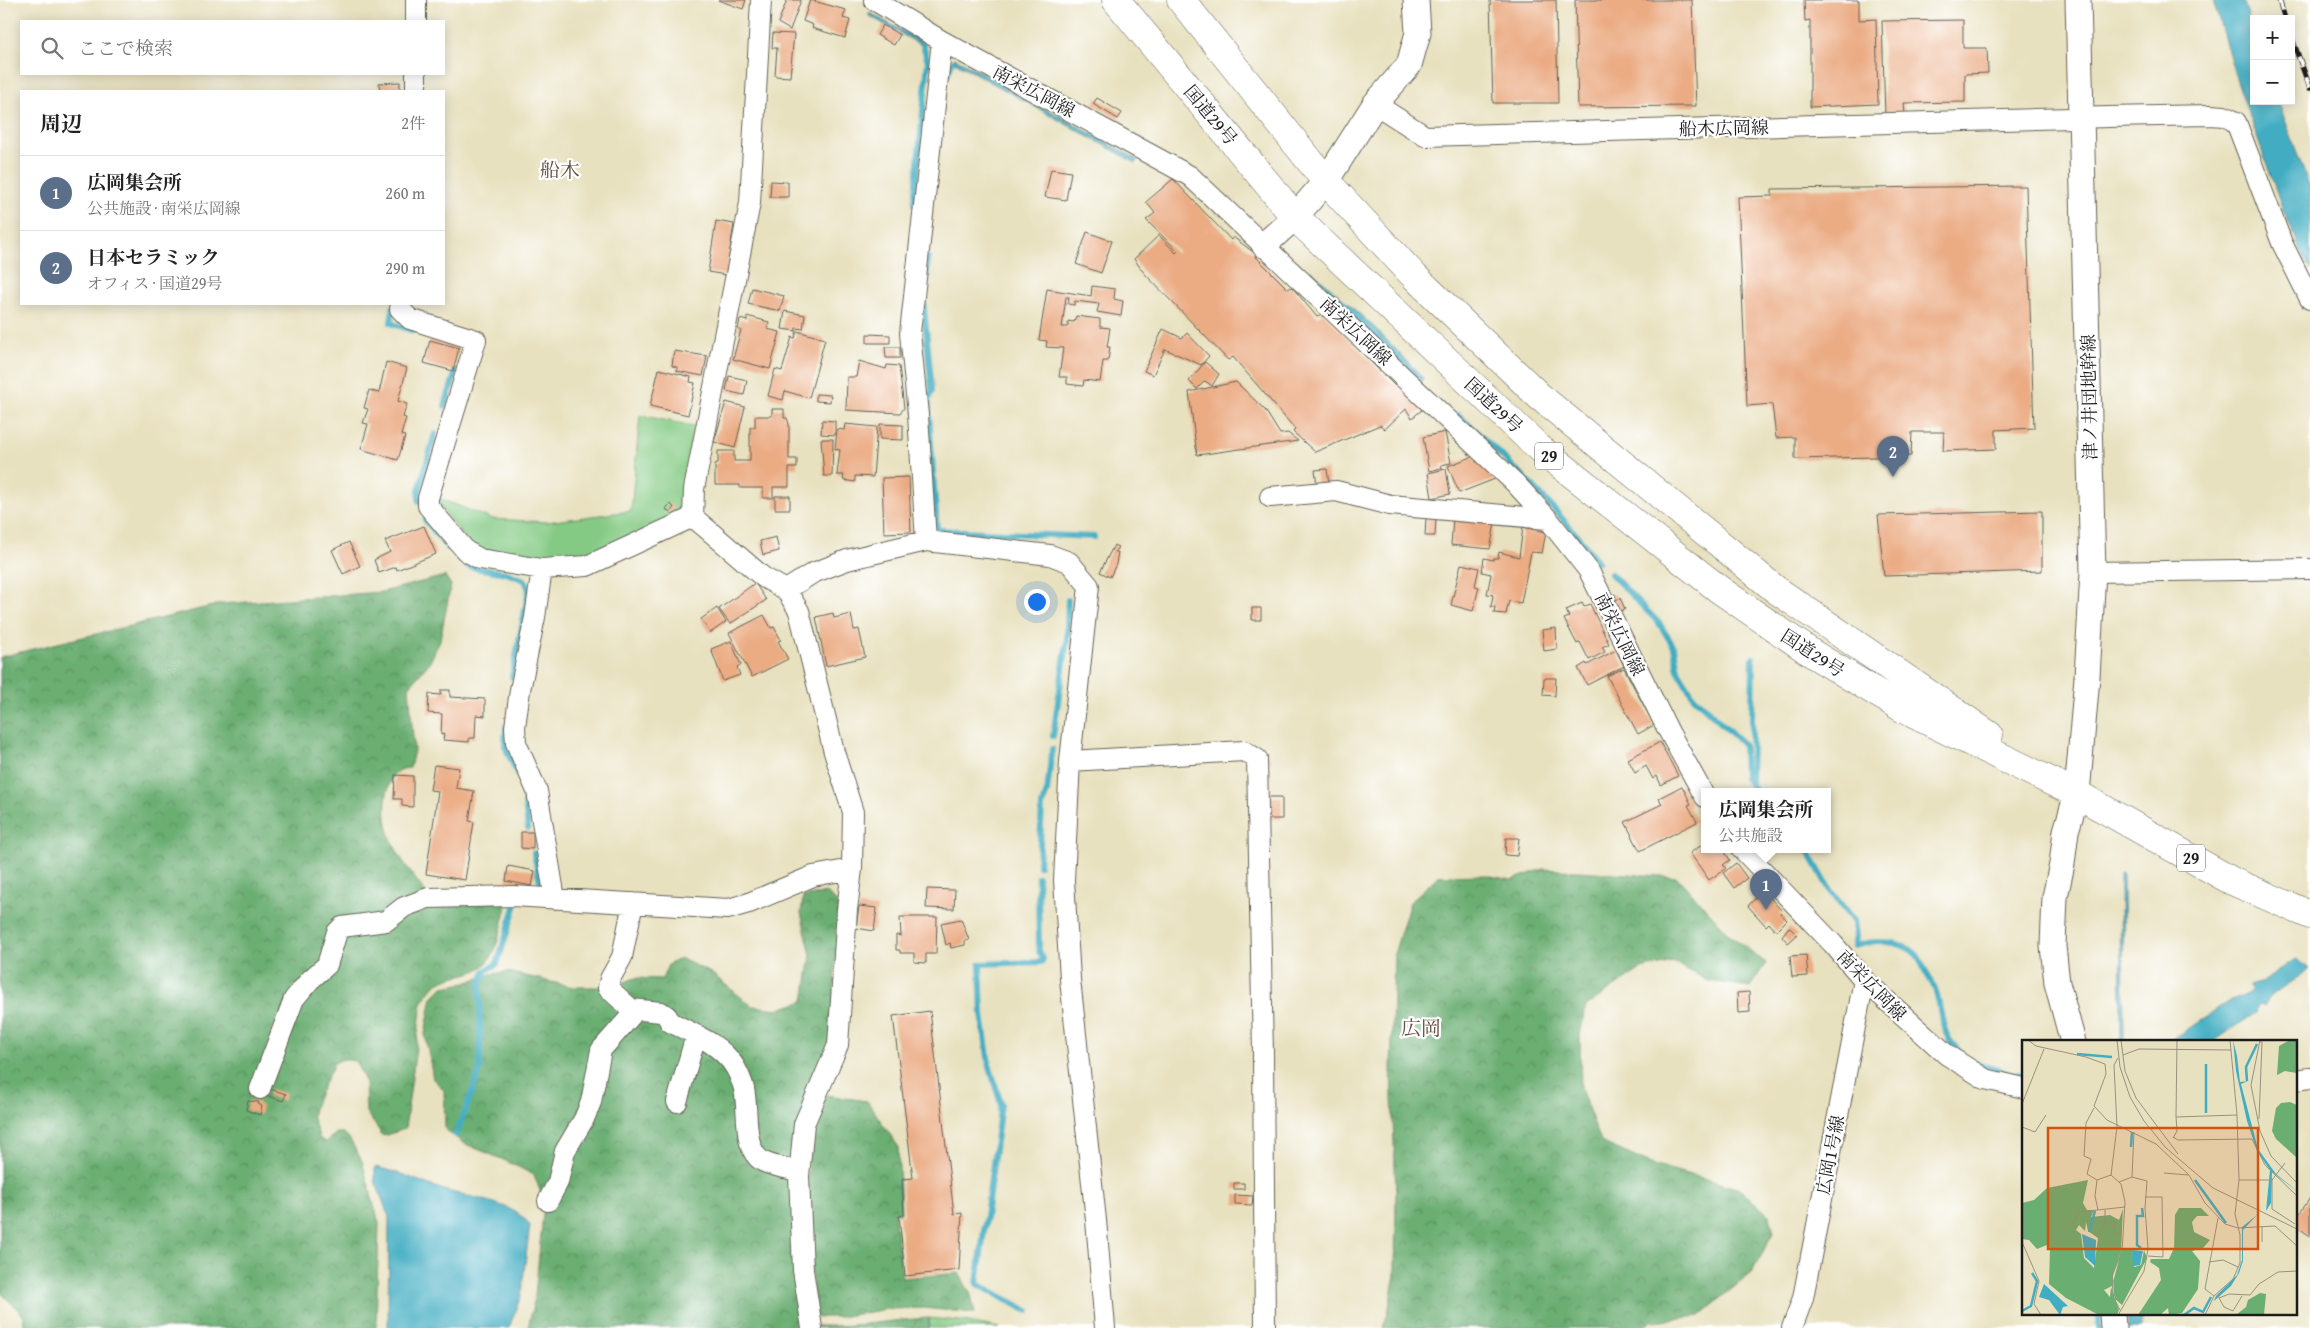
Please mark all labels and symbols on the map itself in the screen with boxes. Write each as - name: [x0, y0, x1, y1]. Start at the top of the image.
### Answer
- street label: 南栄広岡線: [988, 58, 1080, 124]
- street label: 国道29号: [1178, 79, 1244, 151]
- street label: 船木広岡線: [1679, 114, 1769, 142]
- district label: 船木: [540, 155, 580, 184]
- street label: 南栄広岡線: [1314, 290, 1398, 372]
- street label: 津ノ井団地幹線: [2074, 334, 2104, 460]
- street label: 国道29号: [1459, 371, 1529, 439]
- pin: 2: [1877, 436, 1909, 477]
- road number: 29: [1535, 442, 1563, 470]
- street label: 南栄広岡線: [1588, 588, 1652, 680]
- your location: [1024, 589, 1050, 615]
- street label: 国道29号: [1776, 622, 1850, 684]
- road number: 29: [2177, 844, 2205, 871]
- pin: 1: [1750, 869, 1782, 910]
- street label: 南栄広岡線: [1831, 943, 1913, 1027]
- district label: 広岡: [1401, 1013, 1441, 1042]
- inset map: [2022, 1040, 2298, 1316]
- street label: 広岡1号線: [1809, 1113, 1851, 1197]

